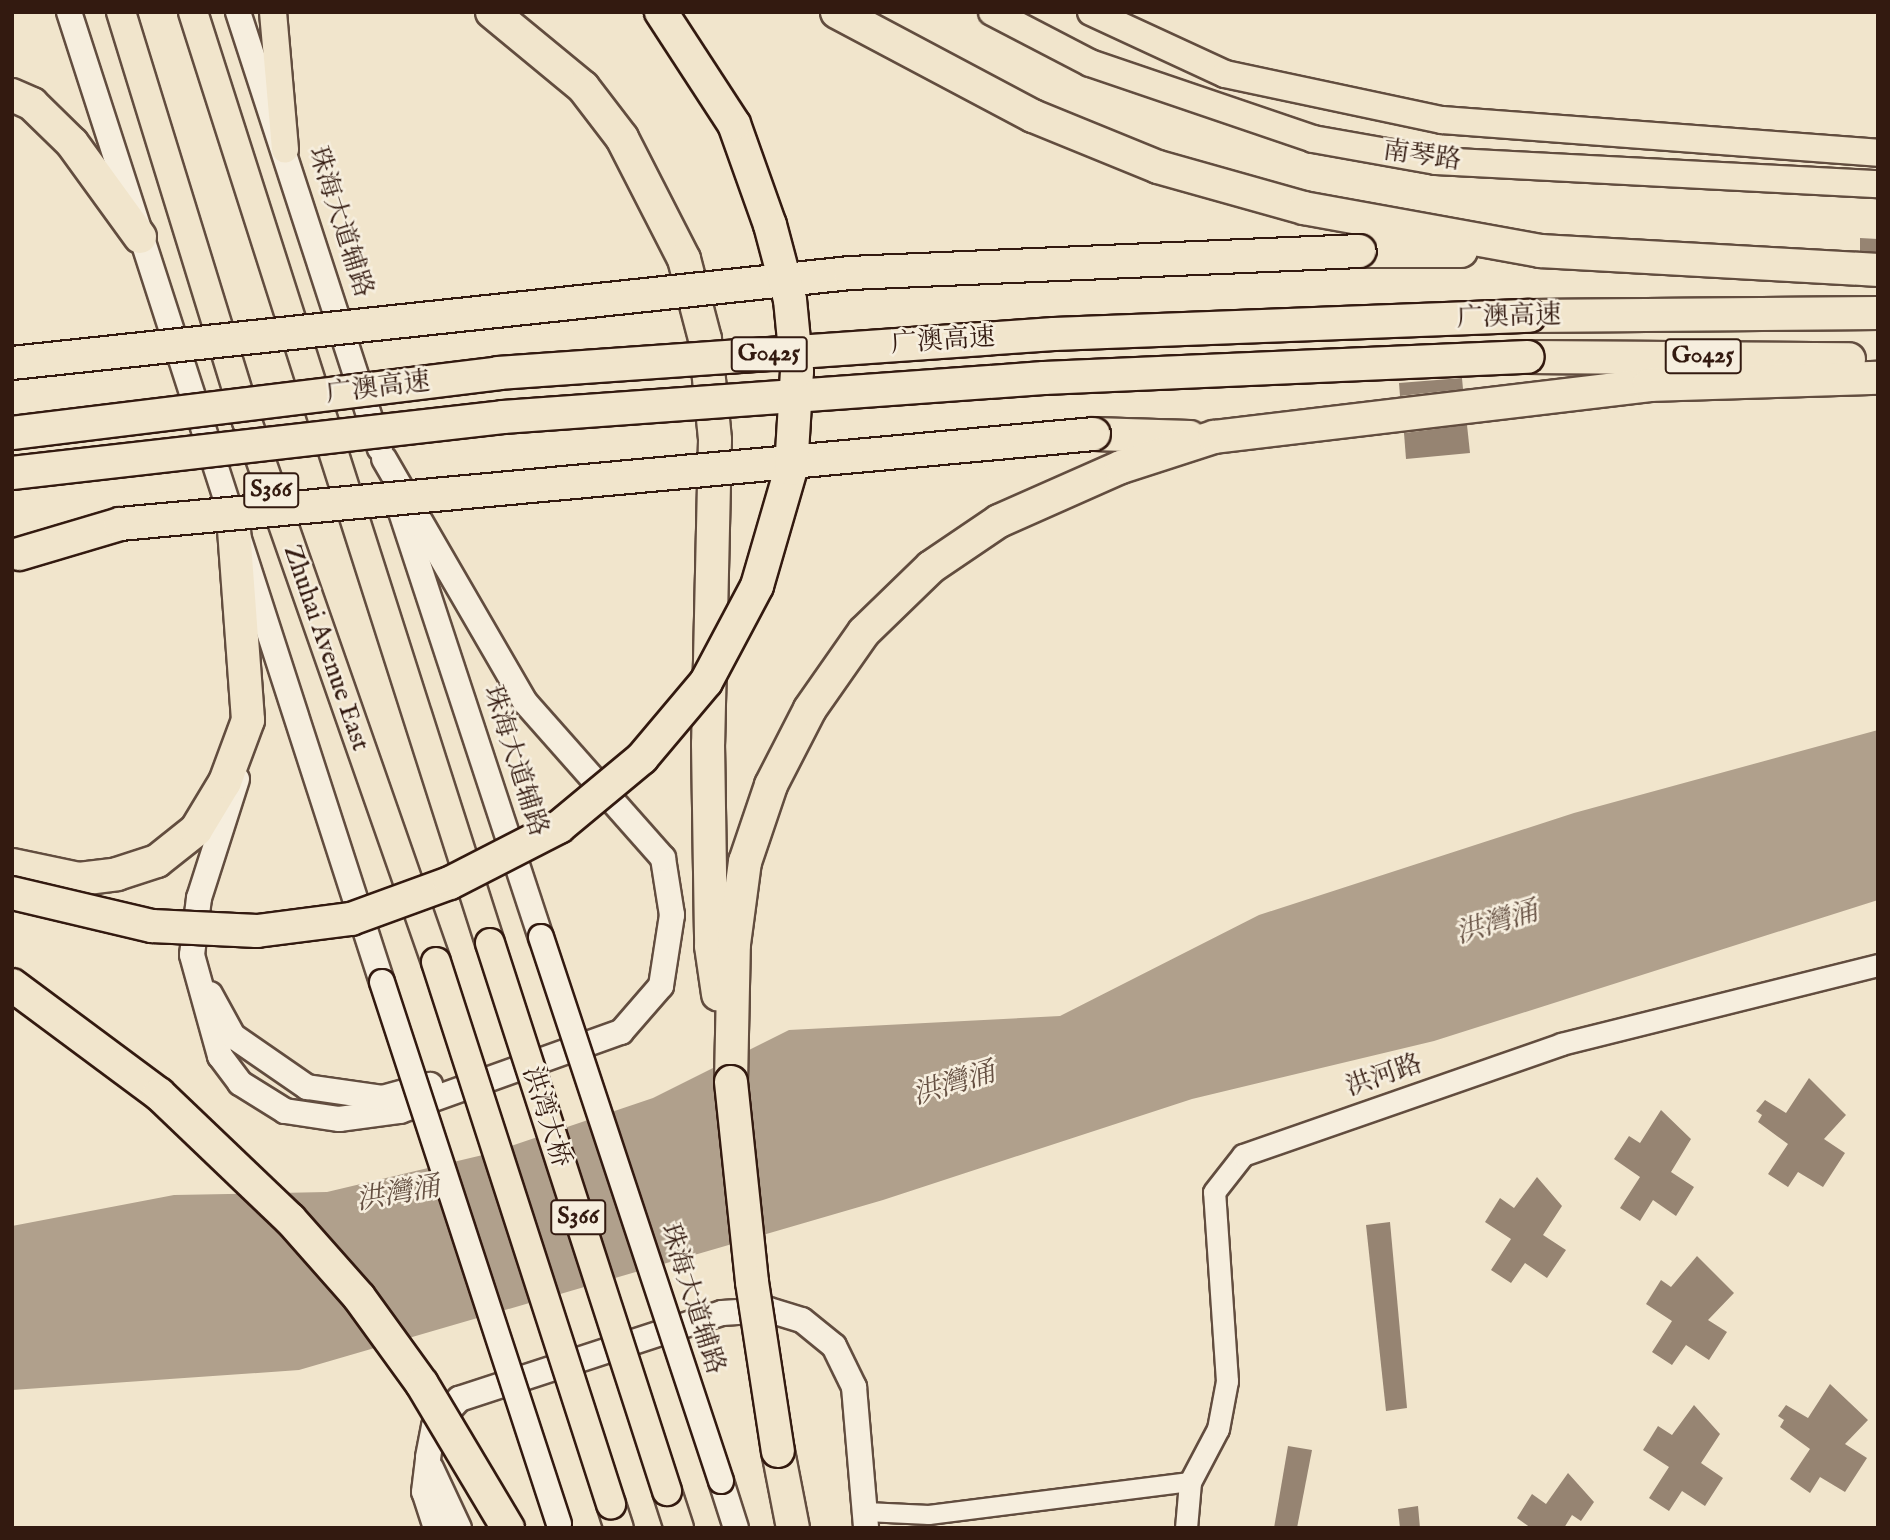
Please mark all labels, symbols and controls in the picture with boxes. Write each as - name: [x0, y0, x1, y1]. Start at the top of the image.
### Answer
- street label: 南琴路: [1381, 135, 1463, 177]
- street label: 珠海大道辅路: [301, 143, 379, 301]
- street label: 广澳高速: [1456, 300, 1562, 334]
- street label: 广澳高速: [890, 322, 996, 360]
- road number: G0425: [730, 334, 808, 374]
- road number: G0425: [1664, 335, 1742, 376]
- street label: 广澳高速: [324, 366, 432, 410]
- road number: S366: [243, 470, 299, 510]
- street label: Zhuhai Avenue East: [276, 541, 376, 755]
- street label: 珠海大道辅路: [476, 682, 554, 840]
- water label: 洪灣涌: [1452, 896, 1542, 952]
- street label: 洪河路: [1342, 1049, 1426, 1103]
- water label: 洪灣涌: [909, 1057, 999, 1113]
- street label: 洪湾大桥: [515, 1063, 577, 1171]
- water label: 洪灣涌: [354, 1171, 442, 1219]
- road number: S366: [550, 1196, 606, 1238]
- street label: 珠海大道辅路: [653, 1220, 731, 1378]

